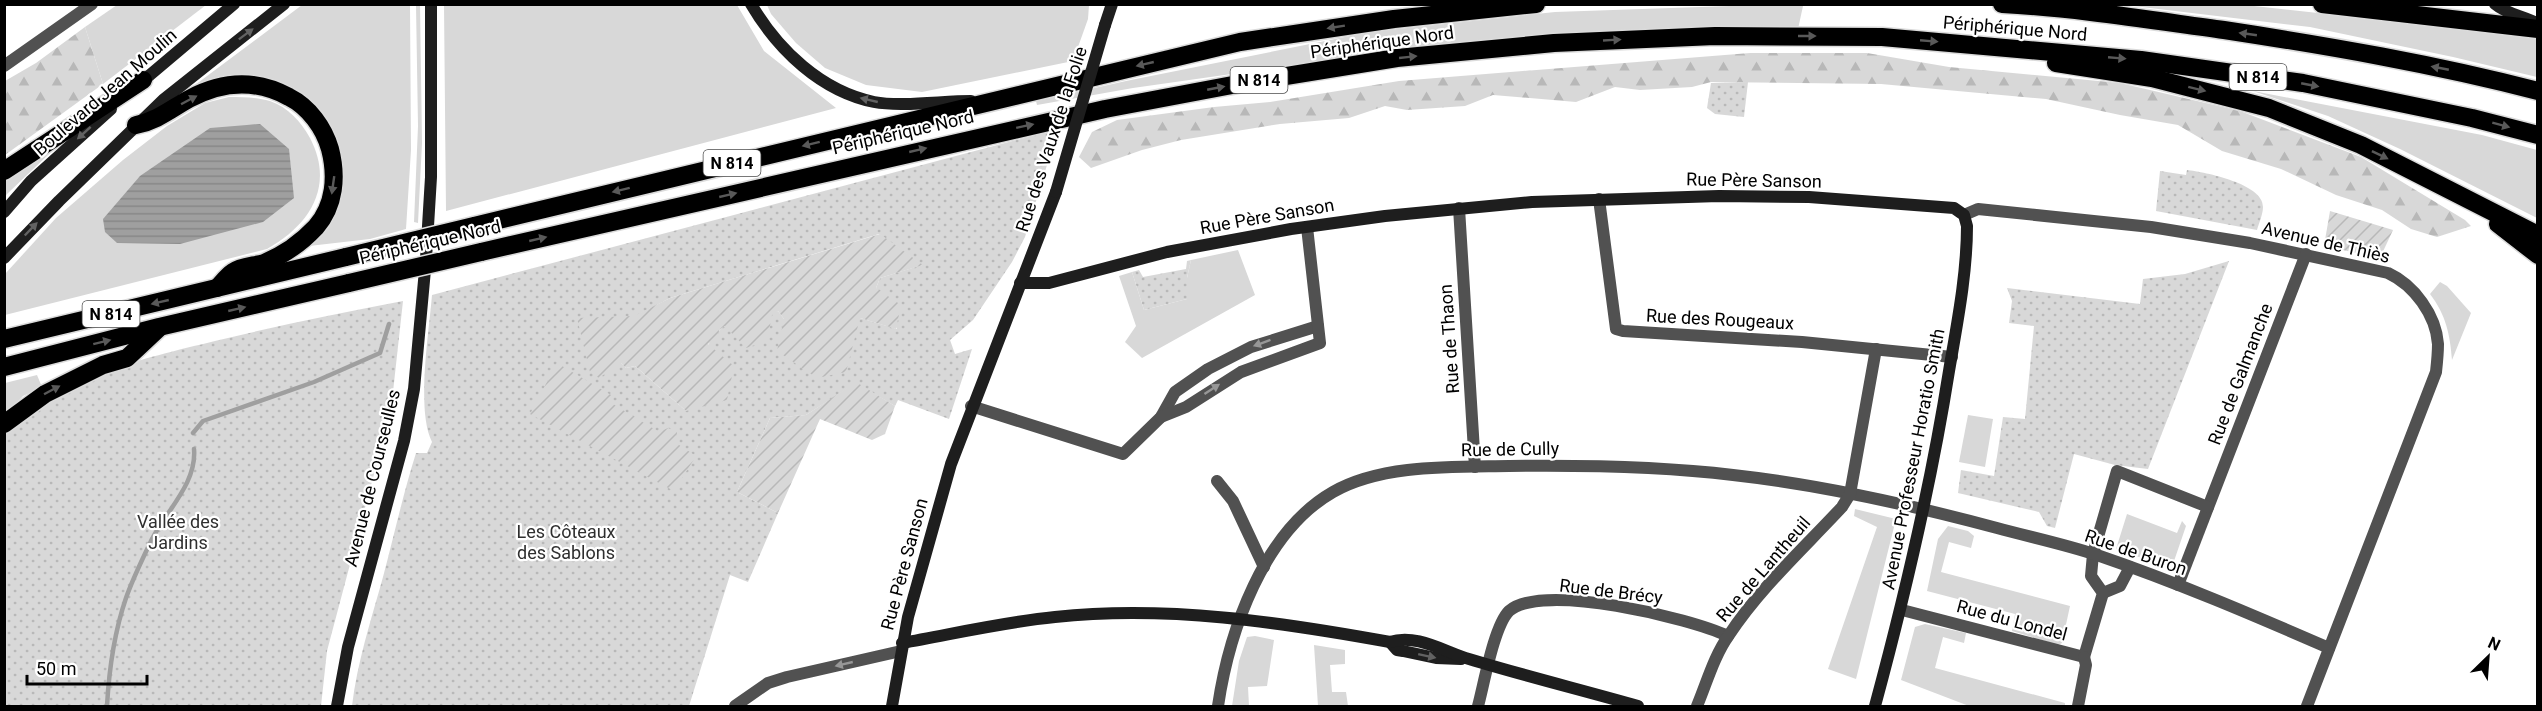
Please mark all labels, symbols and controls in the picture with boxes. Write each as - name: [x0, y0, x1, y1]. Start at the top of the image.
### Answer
- street label: Périphérique Nord: [1942, 11, 2088, 45]
- street label: Périphérique Nord: [1309, 22, 1455, 62]
- one-way arrow: [1326, 23, 1345, 32]
- street label: Boulevard Jean Moulin: [29, 24, 181, 160]
- one-way arrow: [238, 28, 253, 40]
- one-way arrow: [2238, 29, 2257, 38]
- one-way arrow: [1797, 31, 1816, 41]
- one-way arrow: [1603, 36, 1622, 45]
- one-way arrow: [1919, 36, 1938, 46]
- street label: Rue des Vaux de la Folie: [1011, 44, 1091, 234]
- one-way arrow: [1399, 52, 1418, 62]
- one-way arrow: [2108, 53, 2127, 63]
- one-way arrow: [1135, 60, 1154, 70]
- one-way arrow: [2430, 63, 2449, 72]
- road number: N 814: [2230, 64, 2286, 90]
- road number: N 814: [1230, 67, 1288, 93]
- one-way arrow: [2301, 81, 2320, 90]
- one-way arrow: [1207, 83, 1226, 92]
- one-way arrow: [2188, 85, 2206, 95]
- one-way arrow: [860, 94, 878, 104]
- one-way arrow: [180, 95, 197, 105]
- street label: Périphérique Nord: [830, 105, 976, 159]
- one-way arrow: [1015, 121, 1034, 131]
- one-way arrow: [2492, 121, 2510, 131]
- one-way arrow: [77, 126, 92, 139]
- one-way arrow: [802, 140, 820, 150]
- one-way arrow: [908, 145, 927, 155]
- road number: N 814: [704, 150, 760, 176]
- one-way arrow: [2372, 150, 2389, 159]
- street label: Rue Père Sanson: [1686, 168, 1822, 192]
- one-way arrow: [328, 176, 337, 195]
- one-way arrow: [612, 186, 630, 196]
- one-way arrow: [718, 189, 737, 199]
- street label: Rue Père Sanson: [1198, 194, 1336, 238]
- street label: Périphérique Nord: [357, 215, 503, 269]
- street label: Avenue de Thiès: [2260, 217, 2392, 267]
- one-way arrow: [24, 222, 38, 236]
- one-way arrow: [528, 233, 547, 243]
- street label: Rue de Thaon: [1435, 284, 1463, 394]
- one-way arrow: [150, 298, 169, 307]
- street label: Rue de Galmanche: [2203, 300, 2277, 448]
- road number: N 814: [82, 301, 140, 327]
- one-way arrow: [228, 304, 247, 313]
- street label: Rue des Rougeaux: [1646, 305, 1795, 333]
- street label: Avenue Professeur Horatio Smith: [1877, 327, 1949, 591]
- one-way arrow: [93, 336, 111, 346]
- one-way arrow: [1253, 339, 1271, 349]
- one-way arrow: [1204, 384, 1221, 395]
- one-way arrow: [44, 385, 61, 395]
- street label: Avenue de Courseulles: [340, 387, 404, 569]
- street label: Rue de Cully: [1461, 438, 1560, 460]
- street label: Rue Père Sanson: [876, 496, 932, 632]
- park label: Vallée des Jardins: [137, 511, 219, 553]
- street label: Rue de Lantheuil: [1712, 512, 1814, 626]
- park label: Les Côteaux des Sablons: [516, 521, 616, 563]
- street label: Rue de Buron: [2082, 525, 2190, 579]
- street label: Rue de Brécy: [1558, 574, 1664, 608]
- street label: Rue du Londel: [1954, 595, 2070, 645]
- north arrow: [2458, 627, 2518, 687]
- text: N: [2485, 633, 2503, 655]
- scale bar: [27, 648, 147, 686]
- one-way arrow: [1418, 652, 1437, 661]
- text: 50 m: [36, 658, 76, 679]
- one-way arrow: [835, 659, 853, 669]

